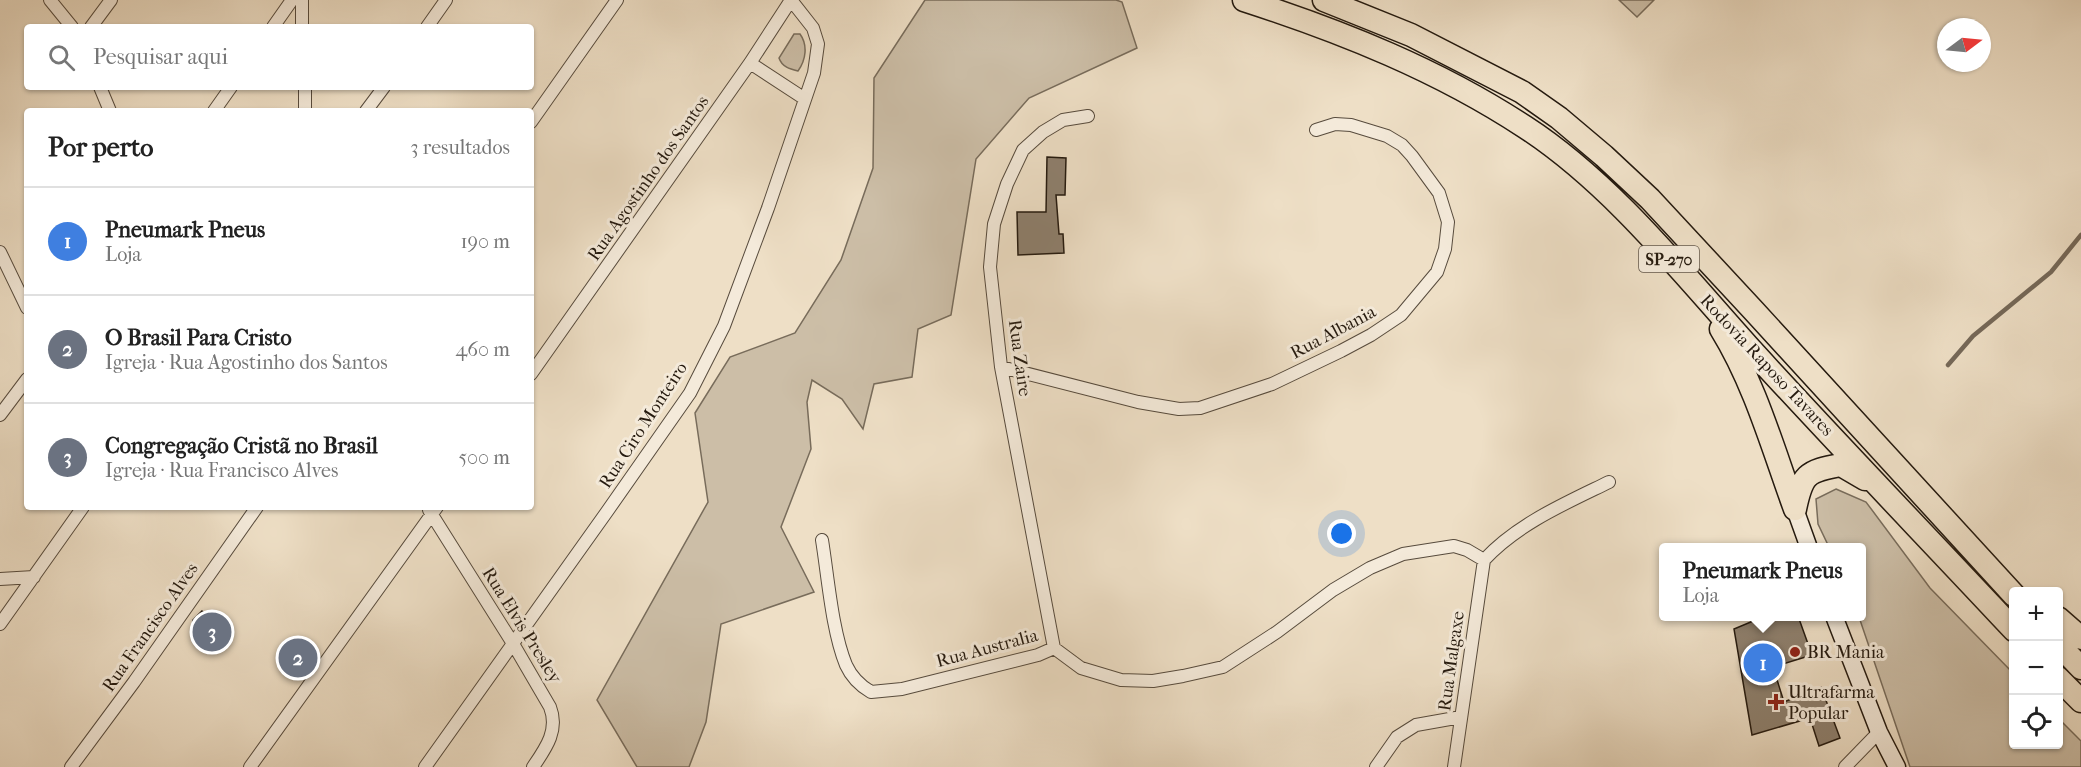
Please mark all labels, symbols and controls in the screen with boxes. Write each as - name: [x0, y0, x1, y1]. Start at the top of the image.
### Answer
- north arrow: [1937, 18, 1991, 72]
- search box: [24, 24, 534, 90]
- icon: search: [45, 41, 78, 74]
- text: Pesquisar aqui: [93, 44, 228, 70]
- street label: Rua Agostinho dos Santos: [583, 91, 714, 265]
- text: Por perto: [48, 132, 153, 163]
- text: 3 resultados: [410, 136, 510, 159]
- text: Pneumark Pneus: [105, 217, 265, 243]
- text: 1: [64, 230, 71, 253]
- text: 190 m: [460, 230, 510, 253]
- text: Loja: [105, 243, 142, 266]
- road number: SP-270: [1639, 246, 1699, 272]
- street label: Rodovia Raposo Tavares: [1695, 290, 1838, 441]
- street label: Rua Albania: [1287, 301, 1380, 364]
- street label: Rua Zaire: [1004, 318, 1035, 398]
- text: O Brasil Para Cristo: [105, 325, 292, 351]
- text: 2: [62, 338, 73, 361]
- text: 460 m: [455, 338, 510, 361]
- text: Igreja · Rua Agostinho dos Santos: [105, 351, 388, 374]
- street label: Rua Ciro Monteiro: [595, 358, 692, 492]
- text: Congregação Cristã no Brasil: [105, 433, 378, 459]
- text: 3: [63, 446, 72, 469]
- text: 500 m: [458, 446, 510, 469]
- text: Igreja · Rua Francisco Alves: [105, 459, 338, 482]
- your location: [1327, 519, 1356, 548]
- popup: [1659, 543, 1866, 621]
- street label: Rua Francisco Alves: [98, 558, 203, 696]
- text: Pneumark Pneus: [1682, 558, 1843, 584]
- street label: Rua Elvis Presley: [478, 563, 566, 688]
- text: Loja: [1682, 584, 1719, 607]
- map controls: [2009, 587, 2063, 749]
- button: +: [2009, 587, 2063, 641]
- pin: 3: [192, 610, 232, 654]
- street label: Rua Malgaxe: [1434, 610, 1469, 712]
- street label: Rua Australia: [934, 625, 1041, 672]
- pin: 2: [278, 636, 318, 680]
- pin: 1: [1744, 640, 1782, 686]
- button: −: [2009, 641, 2063, 695]
- place label: BR Mania: [1807, 642, 1885, 663]
- marker: BR Mania: [1788, 645, 1802, 659]
- place label: Ultrafarma Popular: [1788, 682, 1875, 724]
- marker: Ultrafarma Popular: [1769, 695, 1783, 709]
- button: locate: [2009, 695, 2063, 749]

